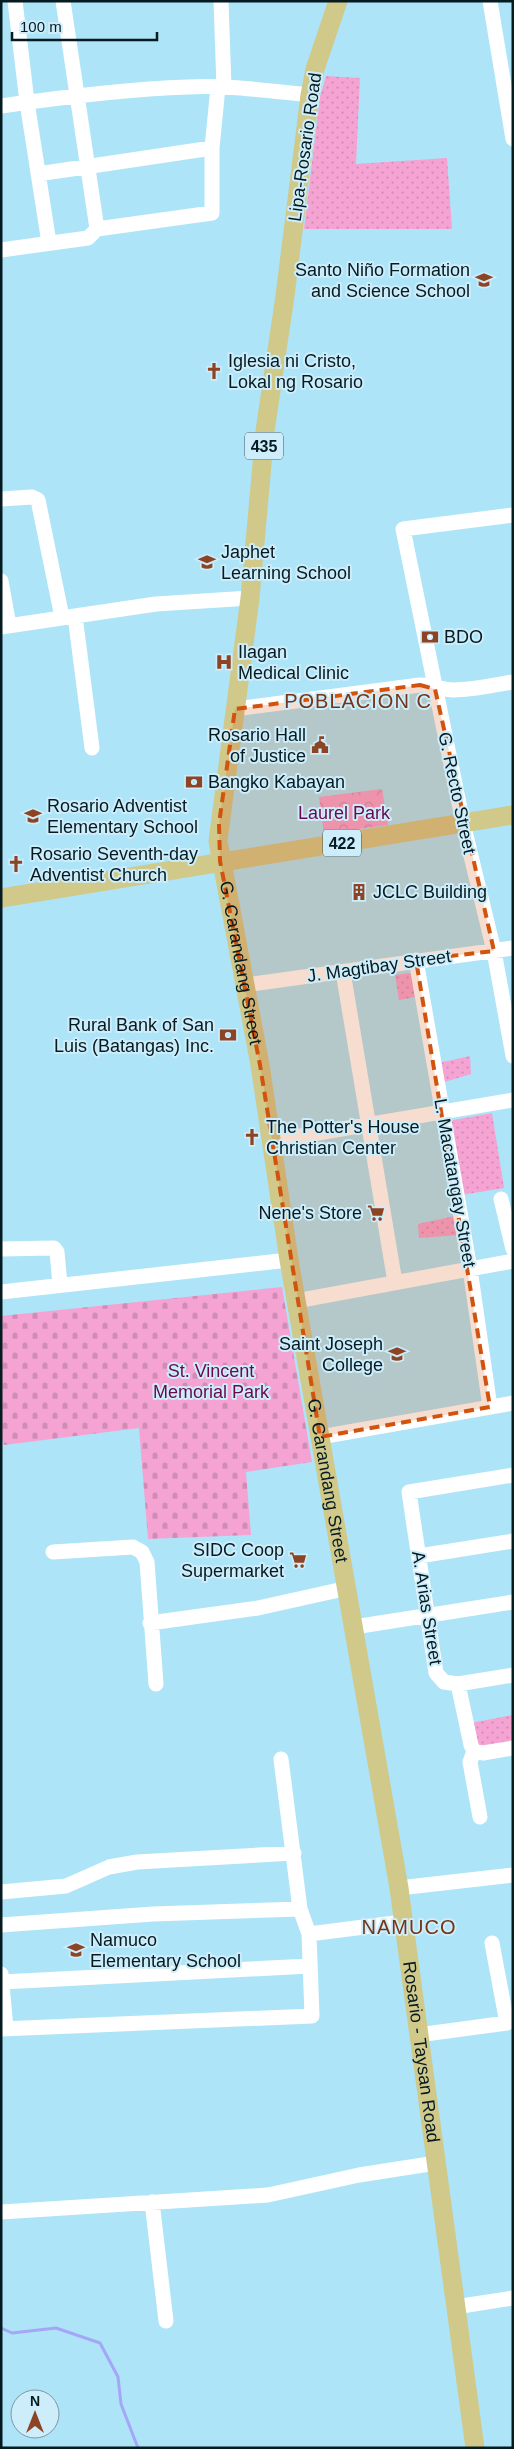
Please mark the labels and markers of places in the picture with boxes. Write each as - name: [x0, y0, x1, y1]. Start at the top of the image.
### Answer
- place label: Santo Niño Formation and Science School: [295, 260, 470, 301]
- school or university icon: Santo Niño Formation and Science School: [474, 270, 494, 290]
- place label: Iglesia ni Cristo, Lokal ng Rosario: [228, 351, 363, 392]
- church icon: Iglesia ni Cristo, Lokal ng Rosario: [204, 361, 224, 381]
- place label: Japhet Learning School: [221, 542, 351, 583]
- school or university icon: Japhet Learning School: [197, 552, 217, 572]
- bank icon: BDO: [420, 627, 440, 647]
- place label: BDO: [444, 627, 483, 647]
- place label: Ilagan Medical Clinic: [238, 642, 349, 683]
- hospital icon: Ilagan Medical Clinic: [214, 652, 234, 672]
- place label: Rosario Hall of Justice: [208, 725, 306, 766]
- public building icon: Rosario Hall of Justice: [310, 735, 330, 755]
- bank icon: Bangko Kabayan: [184, 772, 204, 792]
- place label: Bangko Kabayan: [208, 772, 345, 792]
- place label: Rosario Adventist Elementary School: [47, 796, 198, 837]
- school or university icon: Rosario Adventist Elementary School: [23, 806, 43, 826]
- place label: Rosario Seventh-day Adventist Church: [30, 844, 198, 885]
- church icon: Rosario Seventh-day Adventist Church: [6, 854, 26, 874]
- building icon: JCLC Building: [349, 882, 369, 902]
- place label: JCLC Building: [373, 882, 487, 902]
- place label: Rural Bank of San Luis (Batangas) Inc.: [54, 1015, 214, 1056]
- bank icon: Rural Bank of San Luis (Batangas) Inc.: [218, 1025, 238, 1045]
- place label: The Potter's House Christian Center: [266, 1117, 420, 1158]
- church icon: The Potter's House Christian Center: [242, 1127, 262, 1147]
- place label: Nene's Store: [259, 1203, 362, 1223]
- supermarket icon: Nene's Store: [366, 1203, 386, 1223]
- place label: Saint Joseph College: [279, 1334, 383, 1375]
- school or university icon: Saint Joseph College: [387, 1344, 407, 1364]
- place label: SIDC Coop Supermarket: [181, 1540, 284, 1581]
- supermarket icon: SIDC Coop Supermarket: [288, 1550, 308, 1570]
- place label: Namuco Elementary School: [90, 1930, 241, 1971]
- school or university icon: Namuco Elementary School: [66, 1940, 86, 1960]

